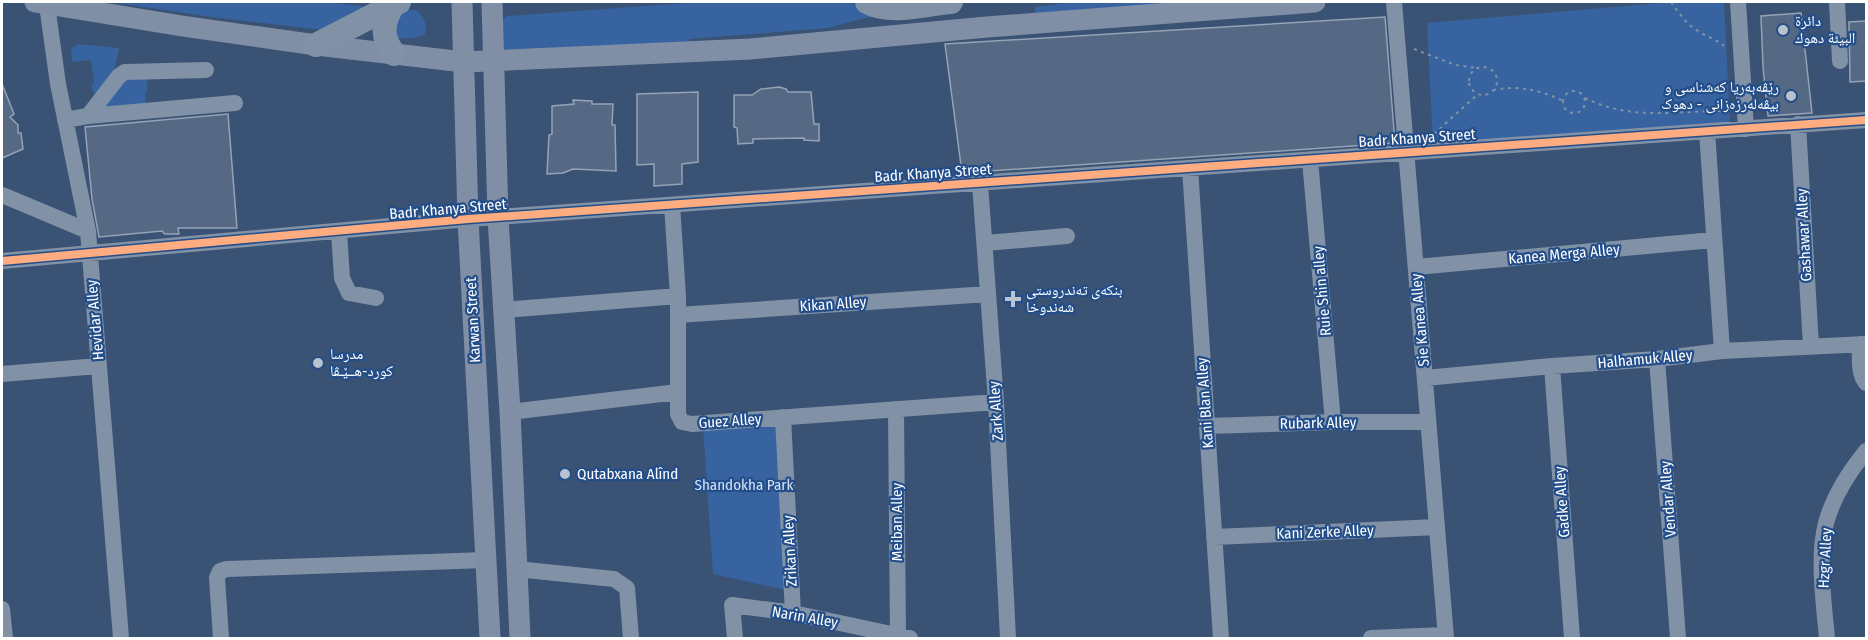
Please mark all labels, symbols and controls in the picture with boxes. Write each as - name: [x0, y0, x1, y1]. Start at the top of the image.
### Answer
- place label: دائرة البيئة دهوك: [1795, 12, 1855, 47]
- marker: دائرة البيئة دهوك: [1776, 23, 1790, 37]
- place label: رێڤەبەریا کەشناسی و بیڤەلەرزەزانی - دهوک: [1661, 78, 1779, 114]
- marker: رێڤەبەریا کەشناسی و بیڤەلەرزەزانی - دهوک: [1784, 89, 1798, 103]
- street label: Badr Khanya Street: [1358, 125, 1476, 151]
- street label: Badr Khanya Street: [874, 160, 992, 186]
- street label: Gashawar Alley: [1793, 188, 1815, 282]
- street label: Badr Khanya Street: [389, 195, 507, 223]
- street label: Kanea Merga Alley: [1508, 240, 1621, 268]
- street label: Ruie Shin alley: [1309, 245, 1335, 337]
- street label: Sie Kanea Alley: [1407, 273, 1433, 367]
- street label: Karwan Street: [462, 277, 484, 363]
- street label: Hevidar Alley: [82, 279, 107, 361]
- place label: بنکەی تەندروستی شەندوخا: [1026, 281, 1123, 316]
- marker: بنکەی تەندروستی شەندوخا: [1004, 290, 1022, 308]
- street label: Kikan Alley: [799, 293, 867, 315]
- place label: مدرسا كورد-هــێـڤا: [330, 345, 393, 380]
- street label: Halhamuk Alley: [1597, 346, 1693, 372]
- marker: مدرسا كورد-هــێـڤا: [311, 356, 325, 370]
- street label: Kani Blan Alley: [1193, 357, 1217, 449]
- street label: Zark Alley: [985, 380, 1007, 441]
- street label: Guez Alley: [698, 410, 762, 432]
- street label: Rubark Alley: [1279, 413, 1357, 433]
- street label: Vendar Alley: [1656, 460, 1680, 538]
- place label: Qutabxana Alînd: [577, 465, 678, 483]
- street label: Gadke Alley: [1551, 465, 1573, 538]
- marker: Qutabxana Alînd: [558, 467, 572, 481]
- park label: Shandokha Park: [695, 476, 793, 494]
- street label: Meiban Alley: [888, 483, 906, 561]
- street label: Zrikan Alley: [779, 515, 801, 587]
- street label: Kani Zerke Alley: [1276, 521, 1374, 543]
- street label: Hzgr Alley: [1814, 527, 1836, 589]
- street label: Narin Alley: [771, 602, 840, 632]

